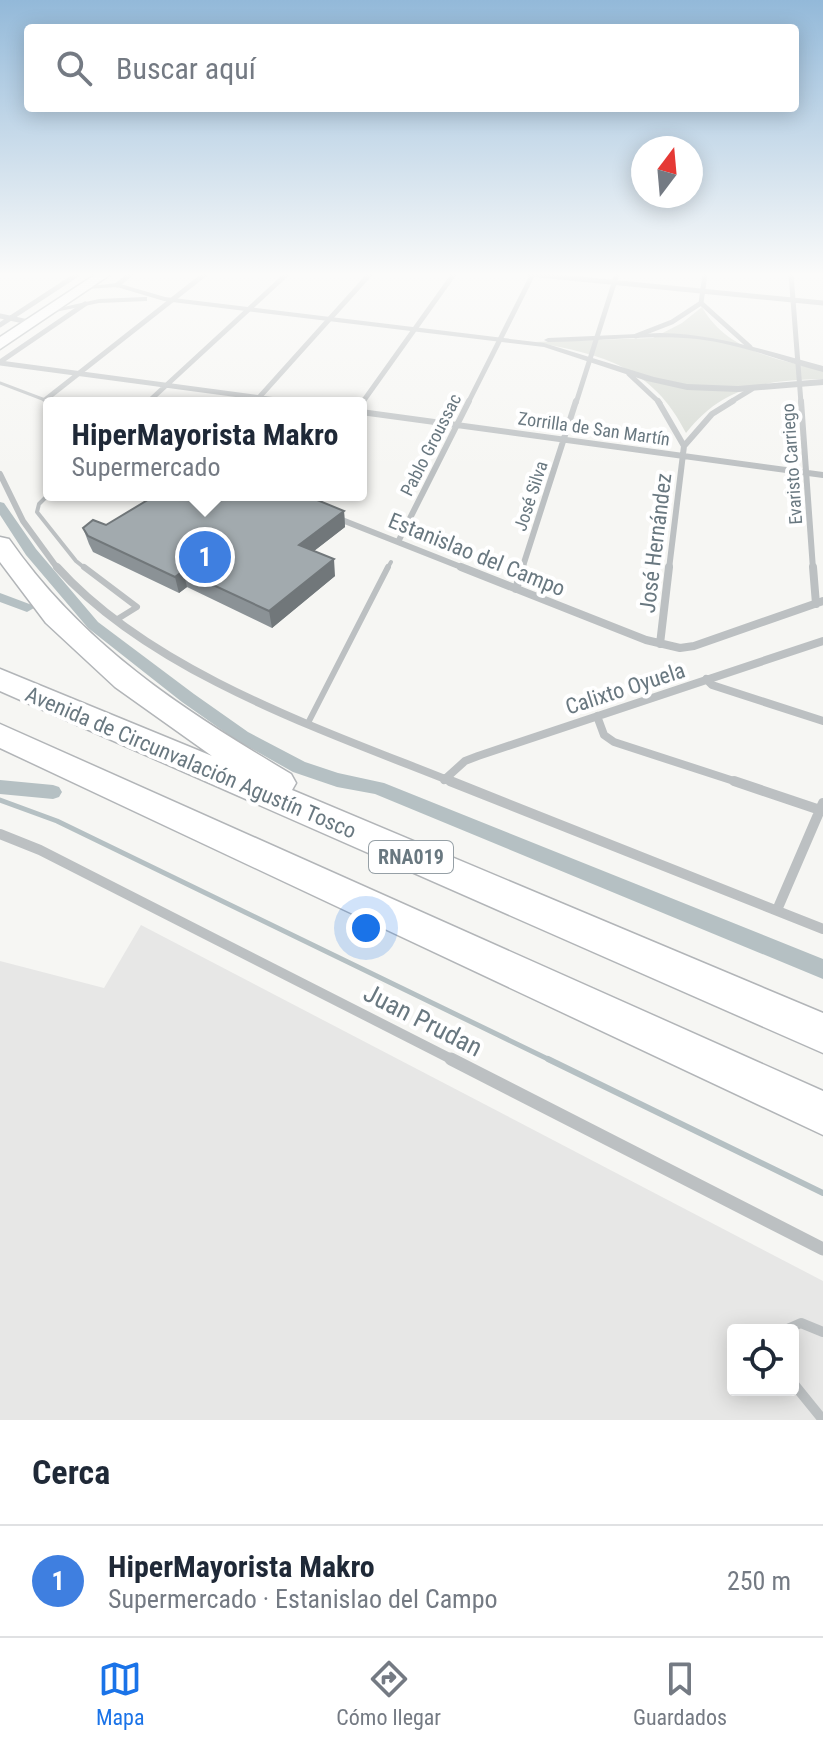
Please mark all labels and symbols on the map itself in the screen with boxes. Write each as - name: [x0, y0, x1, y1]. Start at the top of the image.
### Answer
- north arrow: [631, 136, 703, 208]
- street label: Pablo Groussac: [396, 390, 465, 499]
- street label: Evaristo Carriego: [777, 403, 806, 525]
- street label: Zorrilla de San Martín: [517, 407, 671, 450]
- street label: José Silva: [509, 458, 552, 533]
- street label: José Hernández: [635, 472, 676, 614]
- street label: Estanislao del Campo: [385, 508, 569, 601]
- pin: 1: [179, 527, 231, 587]
- street label: Calixto Oyuela: [562, 657, 688, 720]
- street label: Avenida de Circunvalación Agustín Tosco: [22, 681, 360, 844]
- road number: RNA019: [369, 841, 453, 873]
- your location: [346, 908, 386, 948]
- street label: Juan Prudan: [359, 977, 487, 1063]

